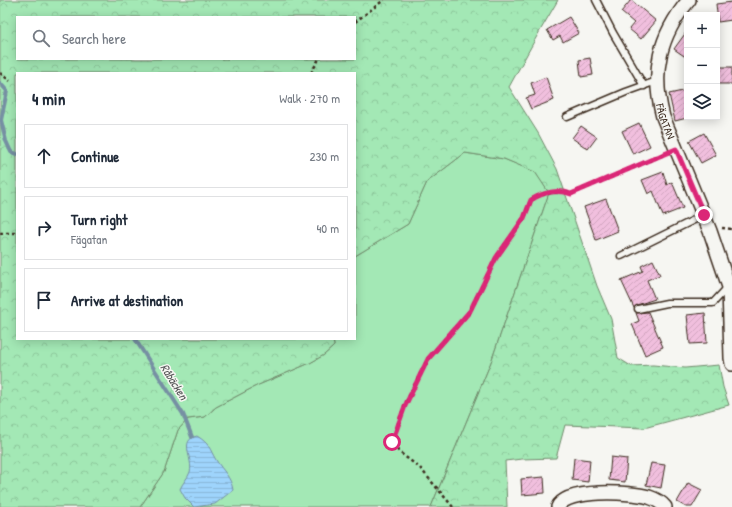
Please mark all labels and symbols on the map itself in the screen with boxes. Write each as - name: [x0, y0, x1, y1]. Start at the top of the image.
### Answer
- street label: FÄGATAN: [653, 101, 678, 141]
- route end: [695, 206, 713, 224]
- water label: Råbäcken: [157, 360, 193, 404]
- route start: [383, 433, 401, 451]

